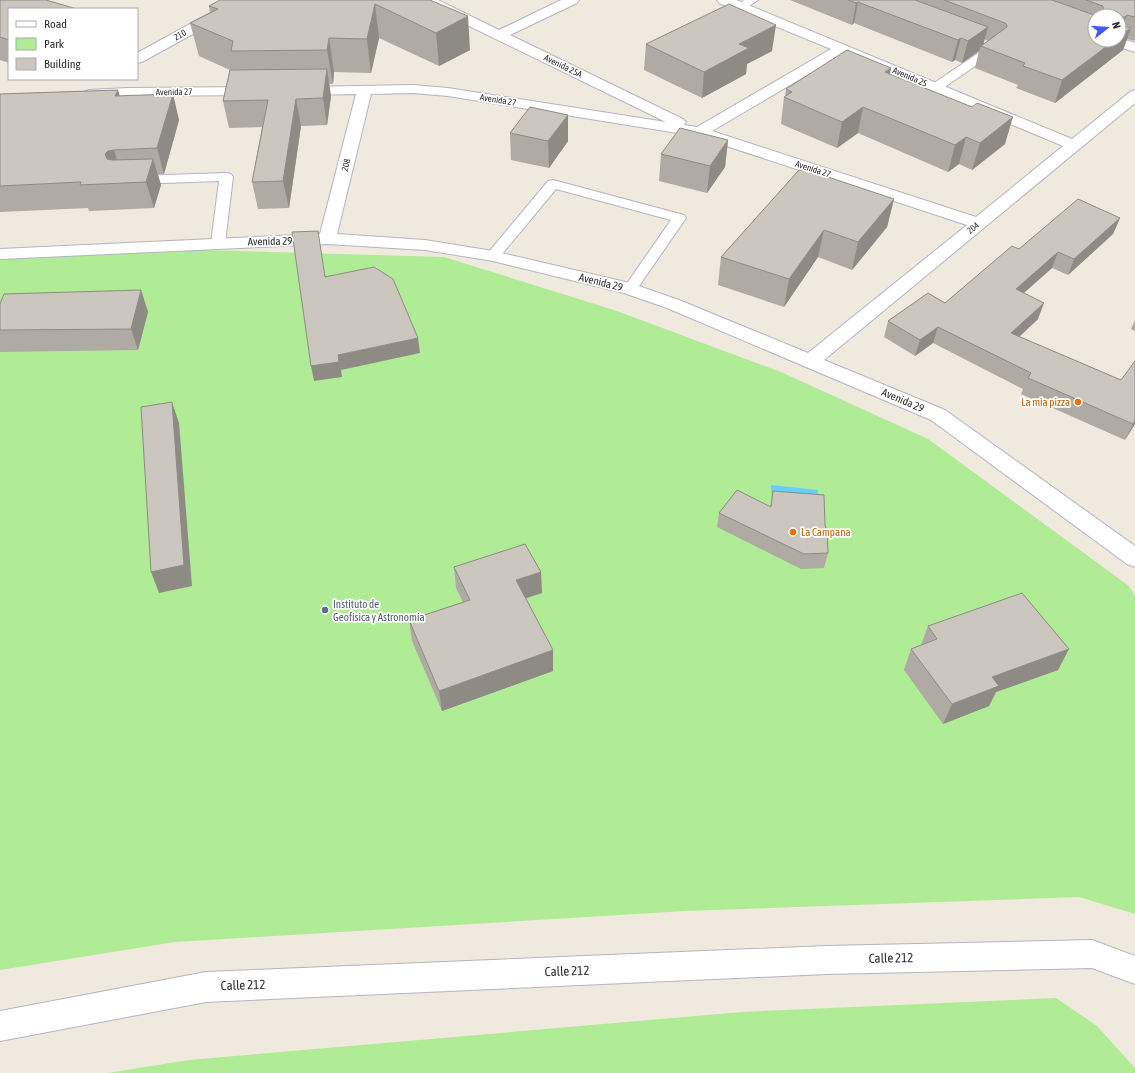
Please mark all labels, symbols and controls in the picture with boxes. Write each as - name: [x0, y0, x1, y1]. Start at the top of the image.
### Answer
- legend: [8, 8, 138, 80]
- north arrow: [1087, 8, 1127, 48]
- text: Road: [44, 17, 67, 31]
- text: N: [1110, 20, 1123, 30]
- street label: 210: [172, 28, 188, 42]
- text: Park: [44, 37, 65, 51]
- street label: Avenida 25A: [542, 52, 584, 80]
- text: Building: [44, 57, 82, 71]
- street label: Avenida 25: [891, 65, 929, 89]
- street label: Avenida 27: [156, 87, 192, 97]
- street label: Avenida 27: [479, 92, 517, 108]
- street label: 208: [340, 158, 352, 172]
- street label: Avenida 27: [794, 159, 832, 179]
- street label: 204: [965, 220, 981, 236]
- street label: Avenida 29: [247, 235, 293, 247]
- street label: Avenida 29: [578, 271, 624, 293]
- street label: Avenida 29: [880, 386, 926, 414]
- place label: La mia pizza: [1021, 396, 1070, 408]
- marker: La mia pizza: [1073, 397, 1083, 407]
- place label: La Campana: [801, 526, 851, 538]
- marker: La Campana: [788, 527, 798, 537]
- place label: Instituto de Geofísica y Astronomía: [333, 598, 425, 623]
- marker: Instituto de Geofísica y Astronomía: [320, 605, 330, 615]
- street label: Calle 212: [869, 950, 913, 966]
- street label: Calle 212: [544, 963, 590, 979]
- street label: Calle 212: [220, 977, 266, 993]

